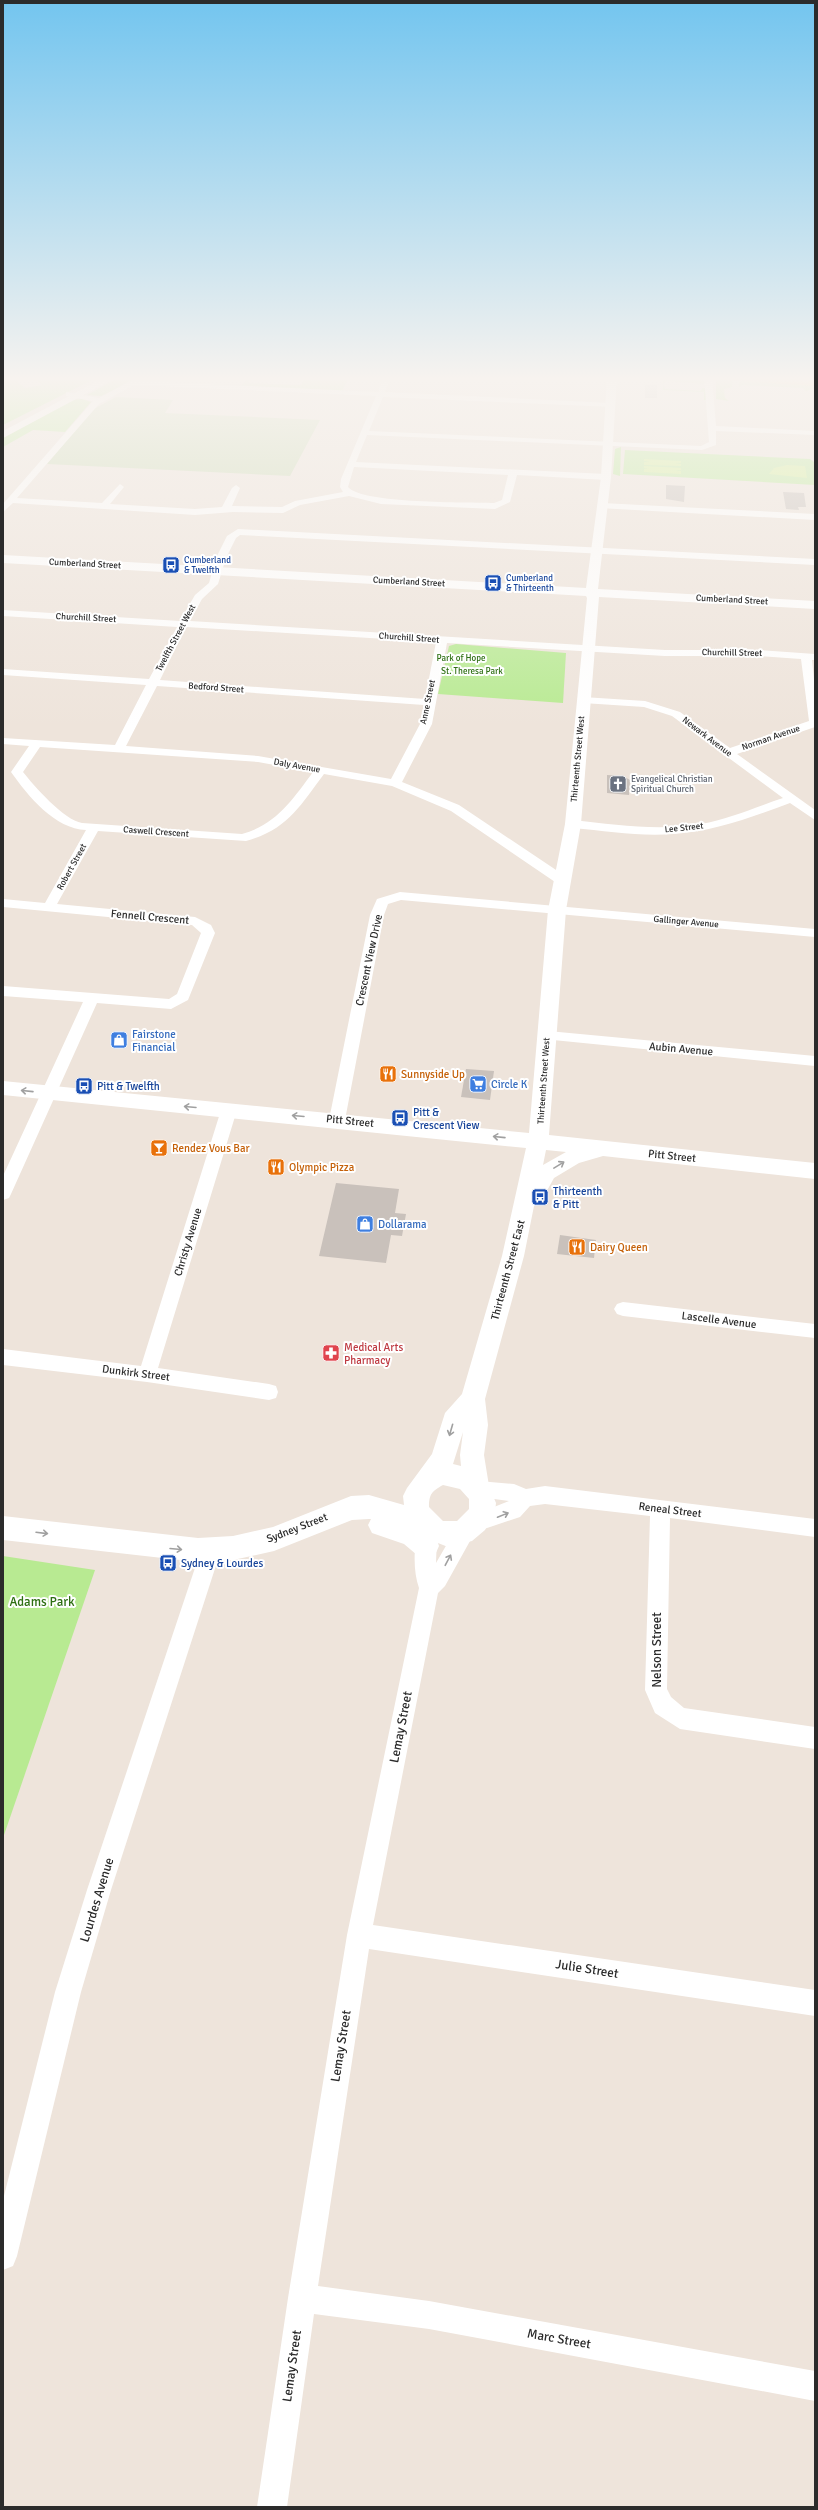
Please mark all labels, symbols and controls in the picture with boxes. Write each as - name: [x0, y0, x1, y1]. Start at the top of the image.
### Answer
- bus stop icon: Cumberland & Twelfth: [161, 555, 181, 575]
- place label: Cumberland & Twelfth: [184, 555, 231, 576]
- street label: Cumberland Street: [49, 557, 121, 571]
- bus stop icon: Cumberland & Thirteenth: [483, 573, 503, 593]
- place label: Cumberland & Thirteenth: [506, 573, 554, 594]
- street label: Cumberland Street: [373, 575, 445, 589]
- street label: Cumberland Street: [696, 593, 768, 607]
- street label: Twelfth Street West: [154, 603, 198, 673]
- street label: Churchill Street: [55, 611, 117, 625]
- street label: Churchill Street: [378, 630, 440, 646]
- street label: Churchill Street: [702, 647, 762, 659]
- park label: Park of Hope: [437, 653, 486, 664]
- park label: St. Theresa Park: [441, 666, 503, 677]
- street label: Anne Street: [418, 679, 438, 725]
- street label: Bedford Street: [188, 681, 244, 695]
- street label: Thirteenth Street West: [569, 715, 587, 803]
- street label: Newark Avenue: [680, 715, 734, 760]
- street label: Norman Avenue: [740, 723, 802, 753]
- street label: Daly Avenue: [273, 756, 322, 776]
- church icon: Evangelical Christian Spiritual Church: [608, 774, 628, 794]
- place label: Evangelical Christian Spiritual Church: [631, 774, 713, 795]
- street label: Lee Street: [664, 820, 704, 836]
- street label: Caswell Crescent: [123, 824, 189, 840]
- street label: Robert Street: [55, 842, 89, 892]
- street label: Fennell Crescent: [110, 907, 190, 927]
- street label: Crescent View Drive: [353, 913, 385, 1007]
- street label: Gallinger Avenue: [653, 914, 720, 930]
- place label: Fairstone Financial: [132, 1028, 176, 1054]
- shop icon: Fairstone Financial: [109, 1030, 129, 1050]
- street label: Thirteenth Street West: [535, 1037, 553, 1125]
- street label: Aubin Avenue: [648, 1040, 714, 1058]
- restaurant icon: Sunnyside Up: [378, 1064, 398, 1084]
- place label: Sunnyside Up: [401, 1068, 465, 1081]
- supermarket icon: Circle K: [468, 1074, 488, 1094]
- bus stop icon: Pitt & Twelfth: [74, 1076, 94, 1096]
- place label: Circle K: [491, 1078, 528, 1091]
- place label: Pitt & Twelfth: [97, 1080, 160, 1093]
- one-way arrow: [20, 1087, 33, 1094]
- one-way arrow: [184, 1103, 197, 1110]
- place label: Pitt & Crescent View: [413, 1106, 479, 1132]
- bus stop icon: Pitt & Crescent View: [390, 1108, 410, 1128]
- street label: Pitt Street: [325, 1112, 375, 1130]
- one-way arrow: [292, 1113, 305, 1120]
- one-way arrow: [493, 1133, 506, 1140]
- bar icon: Rendez Vous Bar: [149, 1138, 169, 1158]
- place label: Rendez Vous Bar: [172, 1142, 250, 1155]
- street label: Pitt Street: [647, 1147, 697, 1165]
- restaurant icon: Olympic Pizza: [266, 1157, 286, 1177]
- place label: Olympic Pizza: [289, 1161, 355, 1174]
- one-way arrow: [553, 1161, 565, 1169]
- place label: Thirteenth & Pitt: [553, 1185, 602, 1211]
- bus stop icon: Thirteenth & Pitt: [530, 1187, 550, 1207]
- street label: Christy Avenue: [171, 1206, 205, 1278]
- shop icon: Dollarama: [355, 1214, 375, 1234]
- place label: Dollarama: [378, 1218, 427, 1231]
- street label: Thirteenth Street East: [488, 1218, 528, 1322]
- restaurant icon: Dairy Queen: [567, 1237, 587, 1257]
- place label: Dairy Queen: [590, 1241, 648, 1254]
- street label: Lascelle Avenue: [681, 1309, 757, 1331]
- place label: Medical Arts Pharmacy: [344, 1341, 403, 1367]
- pharmacy icon: Medical Arts Pharmacy: [321, 1343, 341, 1363]
- street label: Dunkirk Street: [101, 1362, 171, 1384]
- one-way arrow: [447, 1423, 454, 1436]
- street label: Reneal Street: [638, 1500, 702, 1520]
- street label: Sydney Street: [265, 1510, 330, 1546]
- one-way arrow: [496, 1510, 508, 1518]
- one-way arrow: [35, 1529, 48, 1536]
- one-way arrow: [169, 1545, 182, 1552]
- bus stop icon: Sydney & Lourdes: [158, 1553, 178, 1573]
- one-way arrow: [444, 1554, 452, 1566]
- place label: Sydney & Lourdes: [181, 1557, 263, 1570]
- park label: Adams Park: [9, 1594, 75, 1610]
- street label: Nelson Street: [649, 1612, 665, 1688]
- street label: Lemay Street: [386, 1689, 416, 1764]
- street label: Lourdes Avenue: [77, 1856, 117, 1944]
- street label: Julie Street: [554, 1956, 620, 1982]
- street label: Lemay Street: [327, 2008, 355, 2083]
- street label: Marc Street: [526, 2326, 593, 2353]
- street label: Lemay Street: [279, 2329, 305, 2403]

